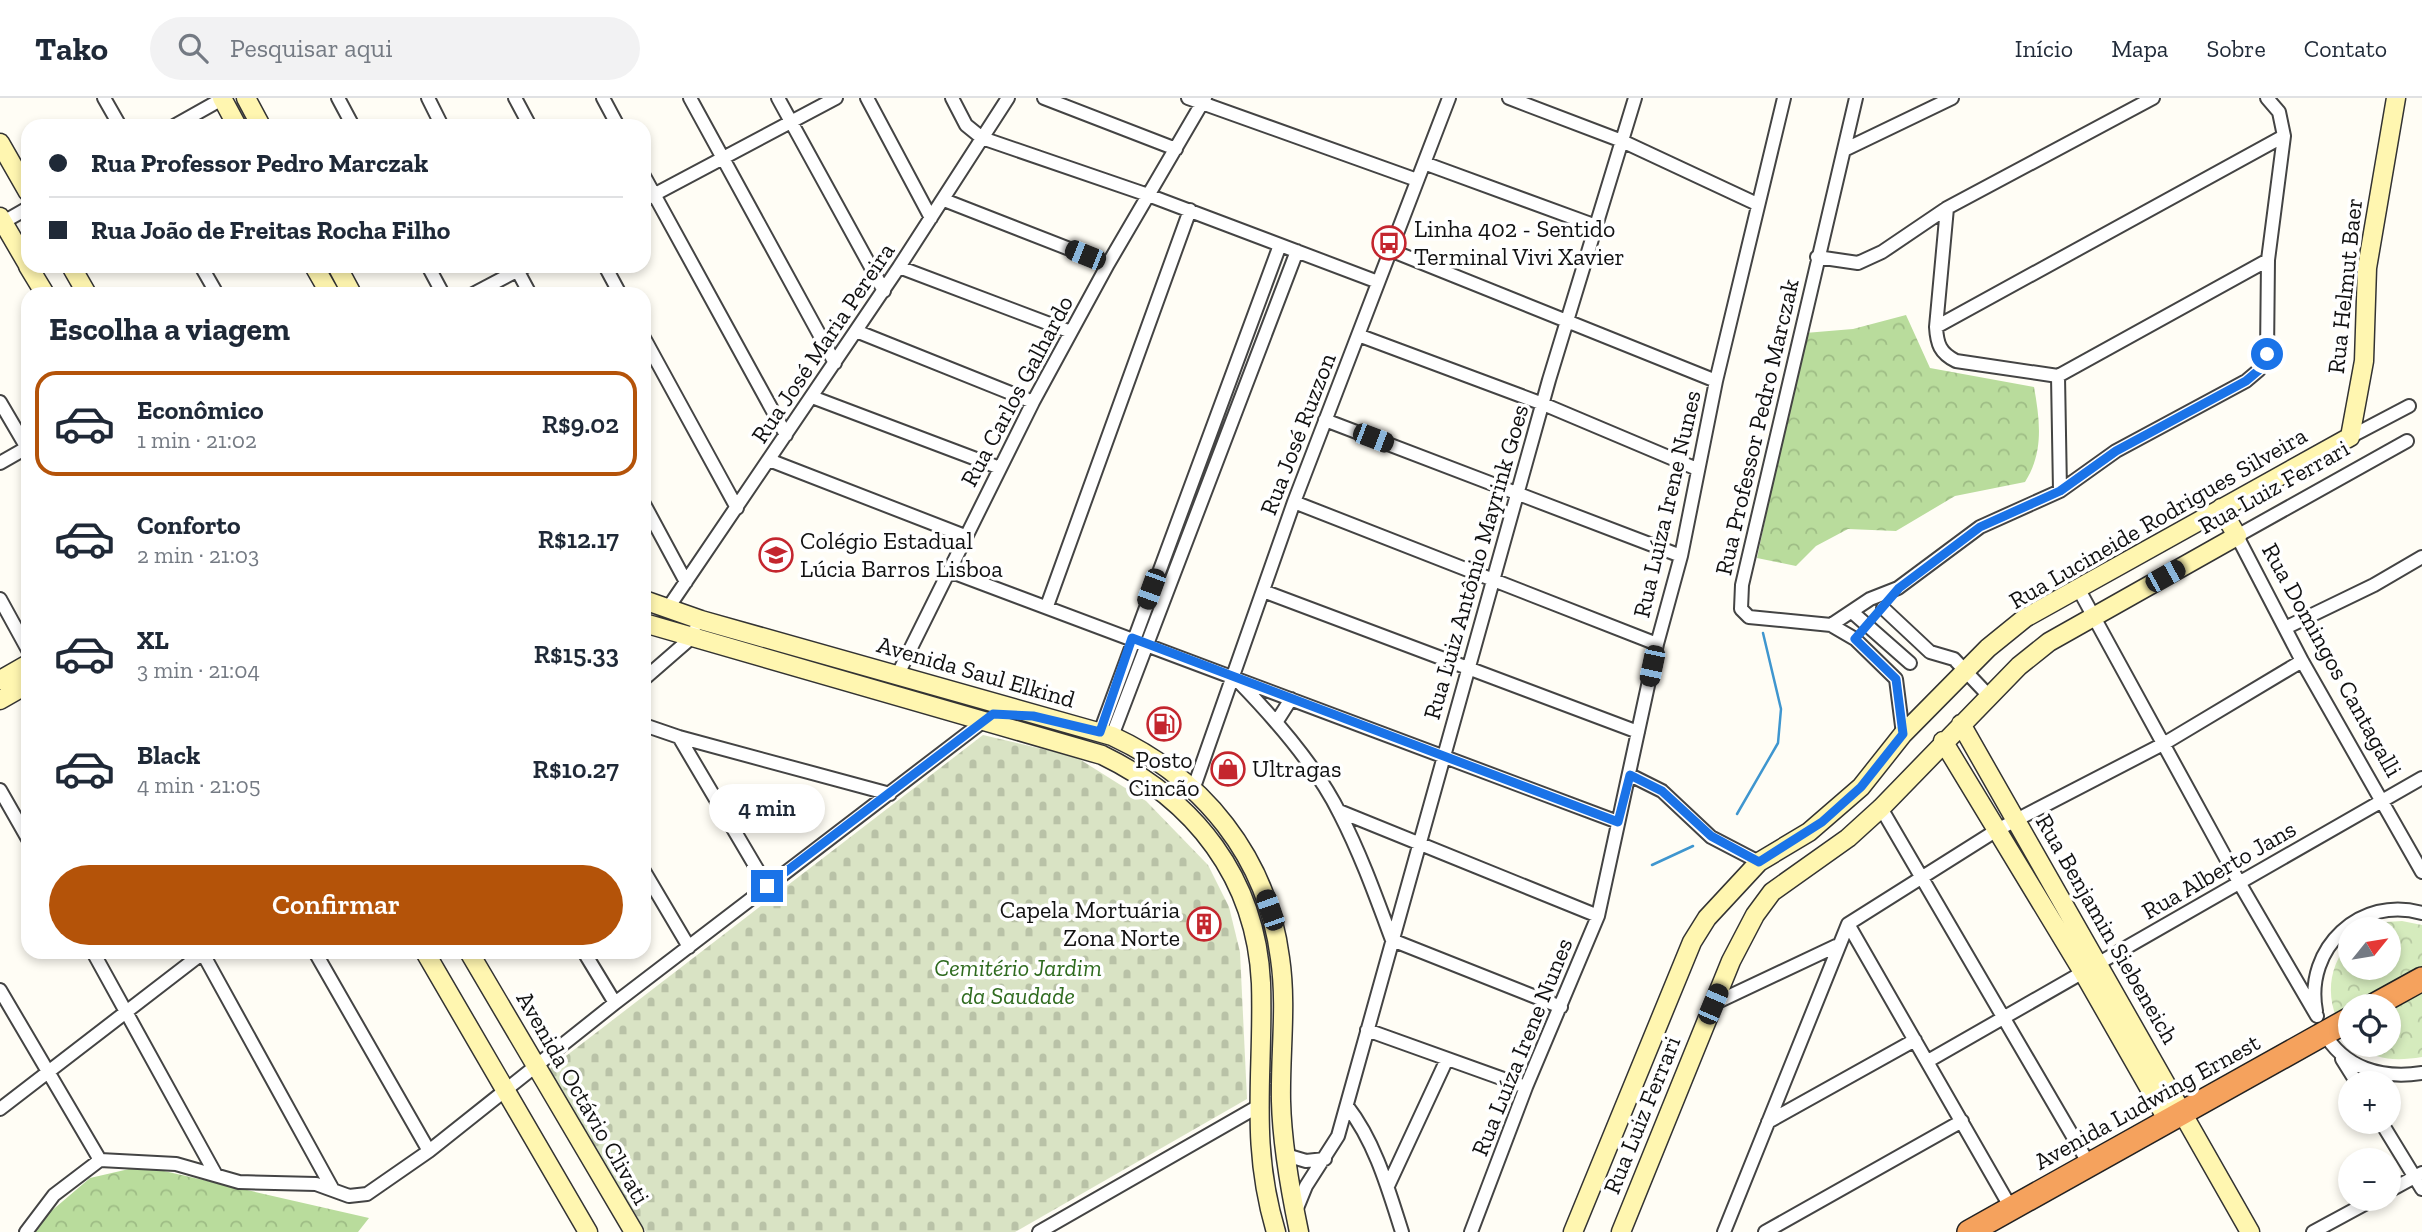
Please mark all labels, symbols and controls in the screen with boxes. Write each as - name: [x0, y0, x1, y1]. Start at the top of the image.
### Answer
- search box: [150, 17, 640, 80]
- text: Tako: [35, 29, 108, 68]
- icon: search: [174, 29, 212, 67]
- text: Pesquisar aqui: [230, 32, 392, 64]
- text: Início: [2015, 34, 2073, 63]
- text: Mapa: [2111, 34, 2168, 63]
- text: Sobre: [2206, 34, 2266, 63]
- text: Contato: [2304, 34, 2387, 63]
- text: Rua Professor Pedro Marczak: [91, 147, 428, 179]
- street label: Rua Helmut Baer: [2321, 197, 2368, 375]
- text: Rua João de Freitas Rocha Filho: [91, 214, 450, 246]
- place label: Linha 402 - Sentido Terminal Vivi Xavier: [1414, 214, 1625, 271]
- bus stop icon: Linha 402 - Sentido Terminal Vivi Xavier: [1370, 224, 1408, 262]
- street label: Rua José Maria Pereira: [745, 237, 901, 448]
- car: [1062, 237, 1109, 273]
- street label: Rua Professor Pedro Marczak: [1708, 275, 1805, 578]
- street label: Rua Carlos Galhardo: [954, 290, 1079, 491]
- text: Escolha a viagem: [49, 310, 290, 348]
- route start: [2251, 338, 2283, 370]
- street label: Rua José Ruzzon: [1253, 348, 1342, 519]
- street label: Rua Luíza Irene Nunes: [1626, 387, 1707, 620]
- icon: car: [53, 392, 116, 455]
- text: Econômico: [137, 394, 264, 426]
- street label: Rua Luiz Antônio Mayrink Goes: [1417, 401, 1534, 723]
- text: R$9.02: [542, 408, 619, 440]
- street label: Rua Lucineide Rodrigues Silveira: [2004, 420, 2312, 615]
- car: [1350, 421, 1397, 455]
- text: 1 min · 21:02: [137, 426, 257, 454]
- street label: Rua Luiz Ferrari: [2193, 433, 2354, 540]
- icon: car: [53, 507, 116, 570]
- text: Conforto: [137, 509, 241, 541]
- text: R$12.17: [538, 523, 619, 555]
- place label: Colégio Estadual Lúcia Barros Lisboa: [800, 526, 1003, 583]
- school or university icon: Colégio Estadual Lúcia Barros Lisboa: [757, 536, 795, 574]
- street label: Rua Domingos Cantagalli: [2256, 538, 2409, 782]
- text: 2 min · 21:03: [137, 541, 259, 569]
- car: [2142, 557, 2189, 595]
- car: [1134, 566, 1169, 612]
- icon: car: [53, 622, 116, 685]
- text: XL: [137, 624, 169, 656]
- street label: Avenida Saul Elkind: [874, 629, 1078, 714]
- text: R$15.33: [534, 638, 619, 670]
- car: [1638, 643, 1667, 689]
- text: 3 min · 21:04: [137, 656, 260, 684]
- fuel station icon: Posto Cincão: [1145, 705, 1183, 743]
- icon: car: [53, 737, 116, 800]
- text: Black: [137, 739, 200, 771]
- place label: Posto Cincão: [1129, 745, 1199, 802]
- shop icon: Ultragas: [1209, 750, 1247, 788]
- text: R$10.27: [533, 753, 619, 785]
- place label: Ultragas: [1252, 754, 1341, 783]
- text: 4 min · 21:05: [137, 771, 260, 799]
- callout: 4 min: [709, 784, 825, 834]
- text: 4 min: [738, 794, 796, 822]
- street label: Rua Benjamin Siebeneich: [2030, 809, 2185, 1049]
- street label: Rua Alberto Jans: [2137, 814, 2301, 925]
- button: Confirmar: [49, 865, 623, 945]
- route end: [751, 870, 783, 902]
- car: [1254, 887, 1287, 933]
- place label: Capela Mortuária Zona Norte: [1000, 895, 1180, 952]
- building icon: Capela Mortuária Zona Norte: [1185, 905, 1223, 943]
- north arrow: [2338, 917, 2401, 980]
- map controls: [2338, 917, 2401, 1211]
- street label: Rua Luíza Irene Nunes: [1465, 934, 1578, 1160]
- park label: Cemitério Jardim da Saudade: [934, 953, 1102, 1010]
- car: [1696, 981, 1731, 1027]
- street label: Avenida Octávio Clivati: [511, 986, 656, 1210]
- button: locate: [2338, 994, 2401, 1057]
- street label: Avenida Ludwing Ernest: [2029, 1027, 2265, 1176]
- street label: Rua Luiz Ferrari: [1597, 1031, 1686, 1198]
- button: +: [2338, 1071, 2401, 1134]
- button: −: [2338, 1148, 2401, 1211]

